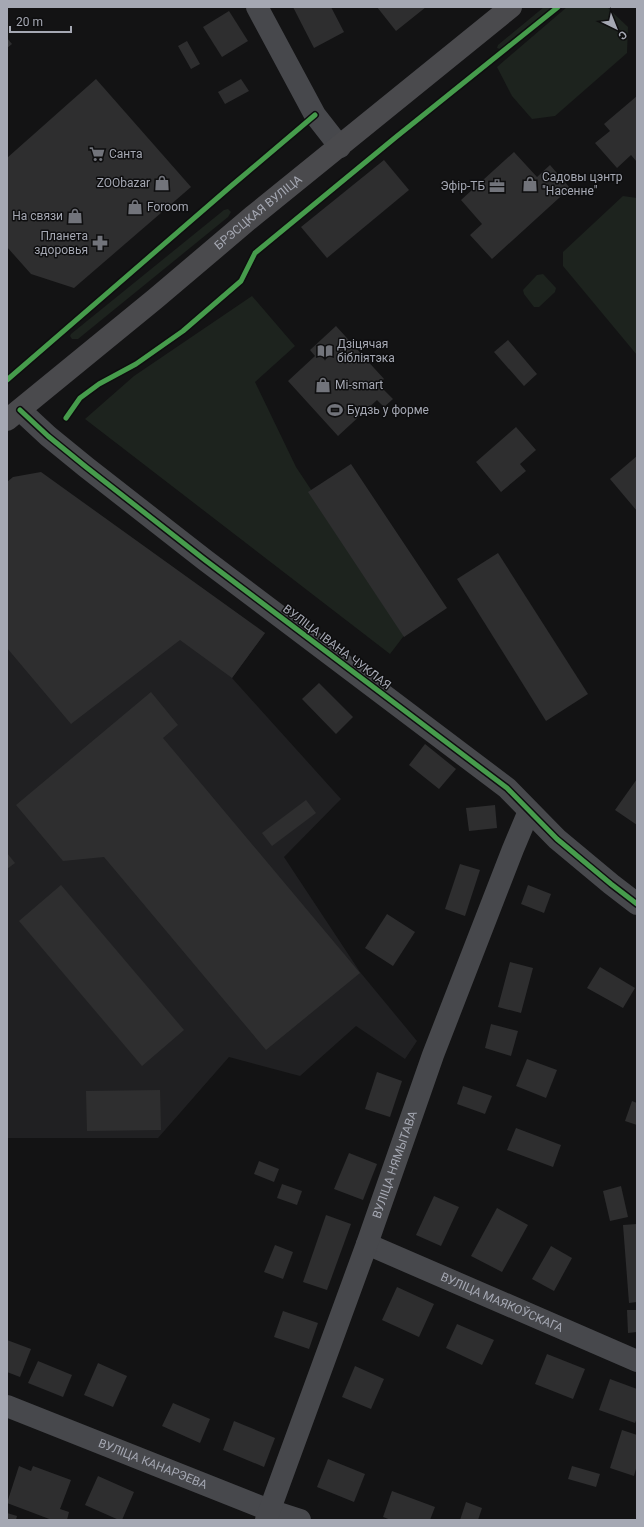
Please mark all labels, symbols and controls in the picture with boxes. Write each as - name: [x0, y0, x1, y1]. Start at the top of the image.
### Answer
- scale bar: [10, 8, 71, 34]
- north arrow: [596, 8, 636, 48]
- text: 20 m: [16, 15, 43, 29]
- text: С: [615, 28, 630, 42]
- supermarket icon: Санта: [88, 145, 106, 163]
- place label: Санта: [109, 147, 142, 161]
- place label: Садовы цэнтр "Насенне": [542, 170, 623, 198]
- street label: БРЭСЦКАЯ ВУЛІЦА: [212, 172, 305, 252]
- shop icon: ZOObazar: [153, 174, 171, 192]
- shop icon: Садовы цэнтр "Насенне": [521, 175, 539, 193]
- place label: ZOObazar: [97, 176, 150, 190]
- office icon: Эфір-ТБ: [488, 177, 506, 195]
- place label: Эфір-ТБ: [441, 179, 485, 193]
- shop icon: Foroom: [126, 198, 144, 216]
- place label: Foroom: [147, 200, 189, 214]
- shop icon: На связи: [66, 207, 84, 225]
- place label: На связи: [12, 209, 63, 223]
- place label: Планета здоровья: [34, 229, 88, 257]
- pharmacy icon: Планета здоровья: [91, 234, 109, 252]
- place label: Дзіцячая бібліятэка: [337, 337, 395, 365]
- library icon: Дзіцячая бібліятэка: [316, 342, 334, 360]
- shop icon: Mi-smart: [314, 376, 332, 394]
- place label: Mi-smart: [335, 378, 383, 392]
- sports icon: Будзь у форме: [326, 401, 344, 419]
- place label: Будзь у форме: [347, 403, 429, 417]
- street label: ВУЛІЦА ІВАНА ЧУКЛАЯ: [280, 602, 394, 692]
- street label: ВУЛІЦА НЯМЫТАВА: [370, 1109, 420, 1220]
- street label: ВУЛІЦА МАЯКОЎСКАГА: [438, 1270, 565, 1335]
- street label: ВУЛІЦА КАНАРЭЕВА: [96, 1436, 210, 1492]

